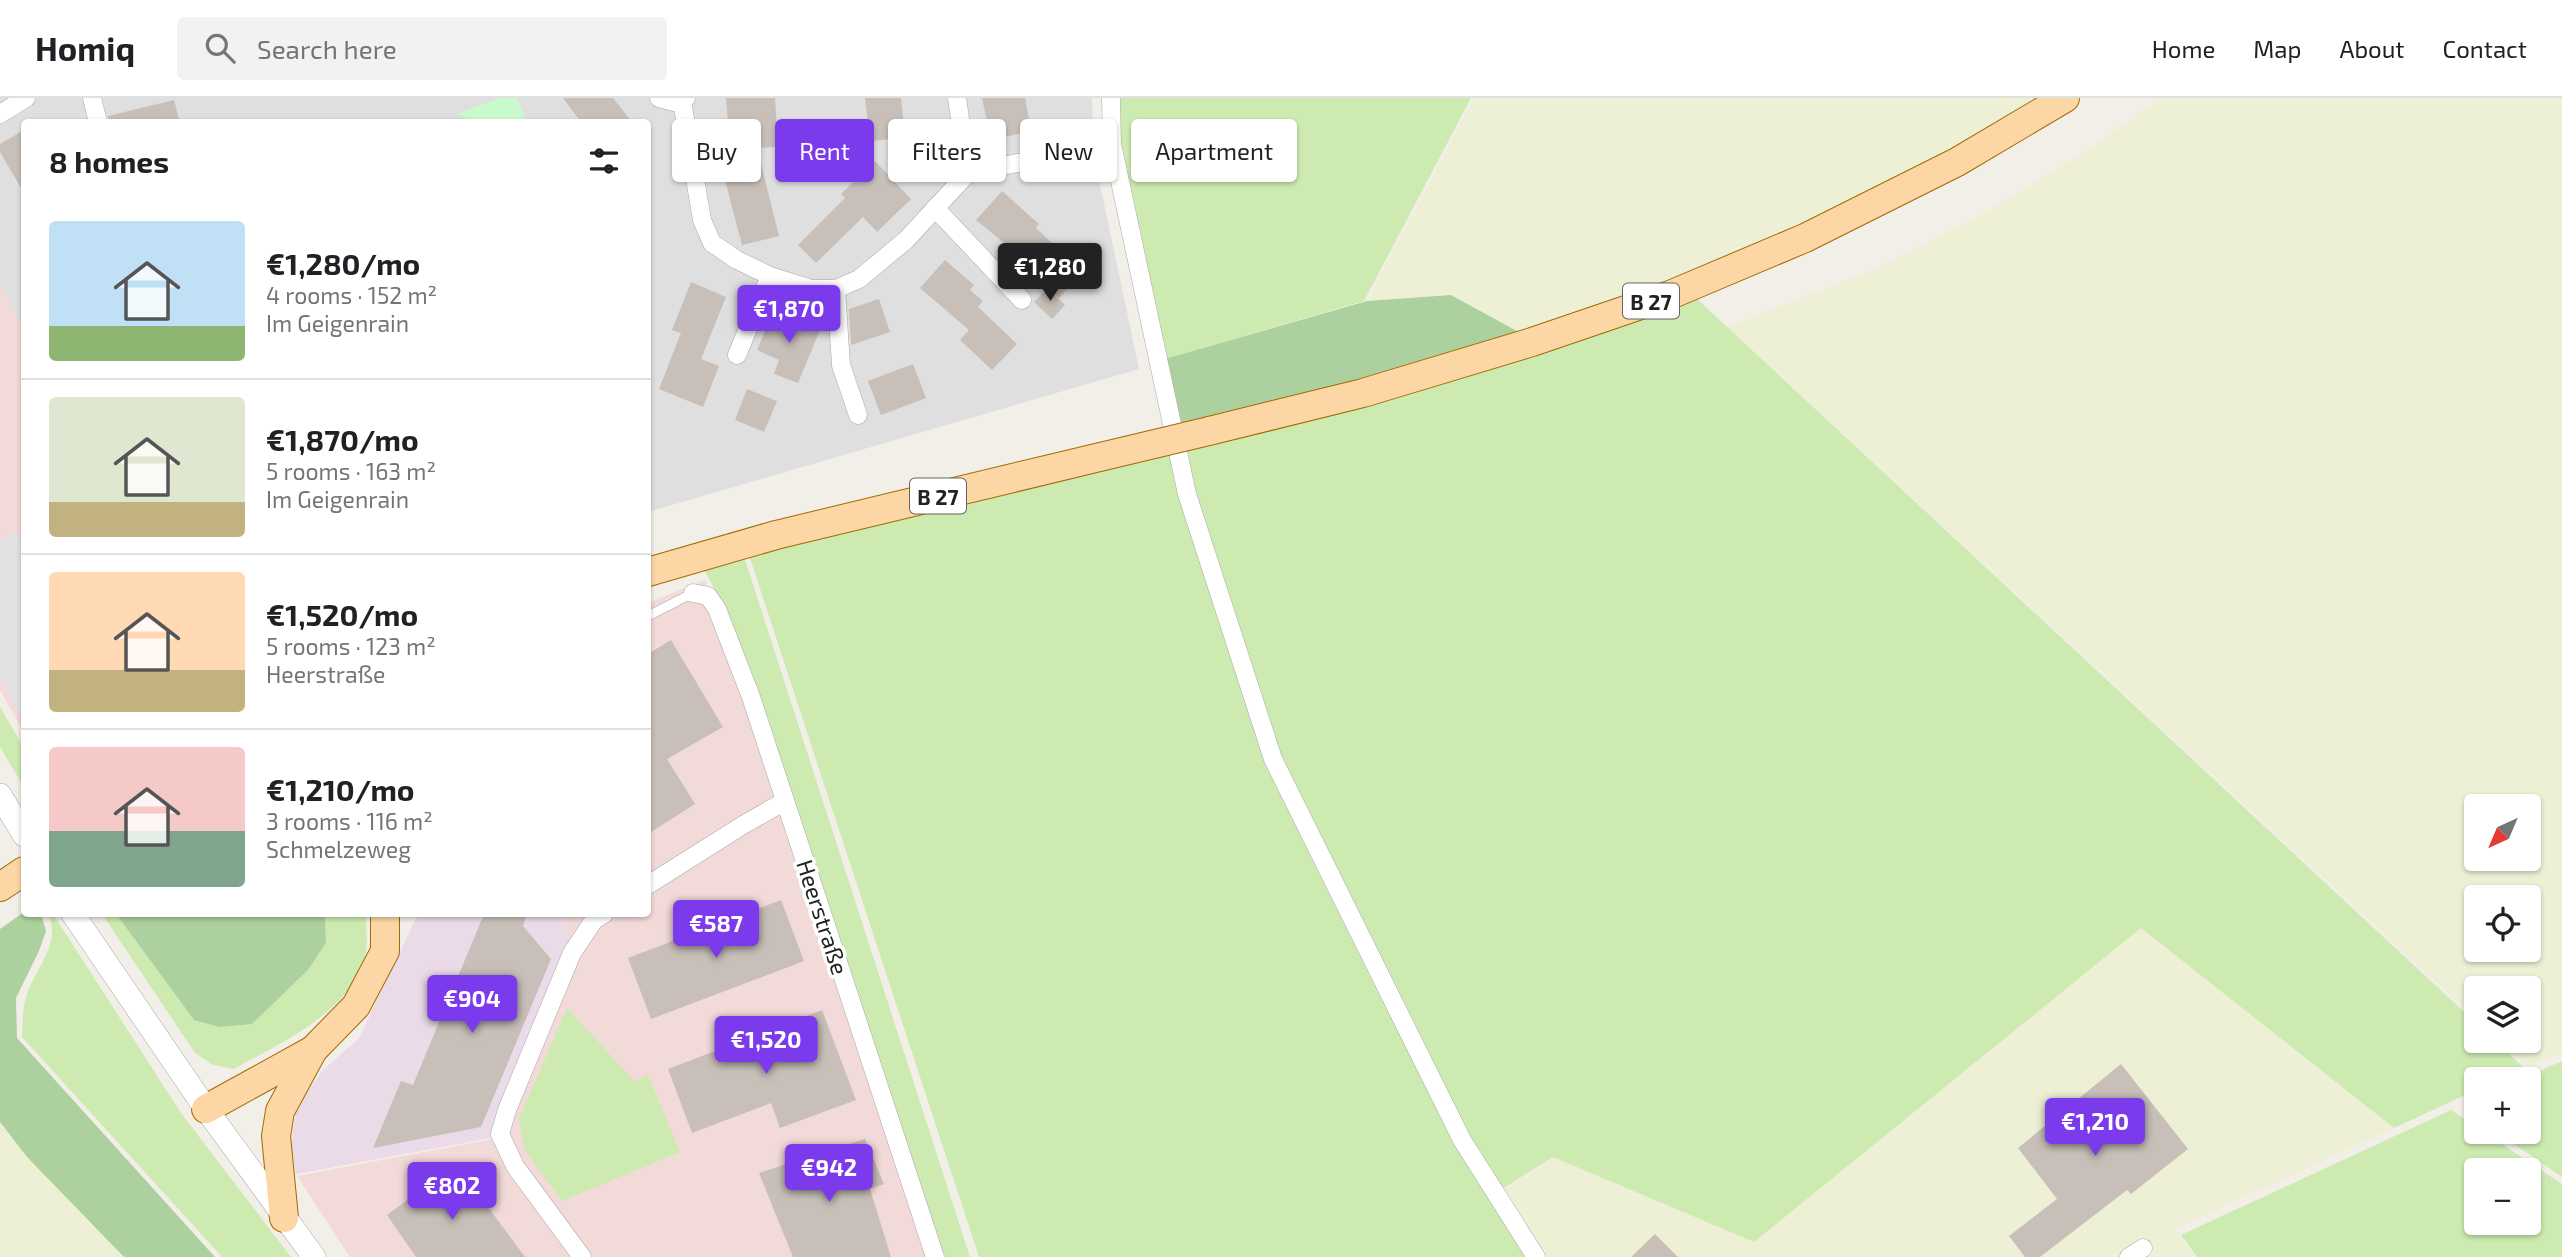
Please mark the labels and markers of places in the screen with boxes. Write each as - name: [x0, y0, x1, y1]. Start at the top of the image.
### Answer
- pin: €1,280: [993, 244, 1107, 303]
- pin: €1,870: [732, 286, 846, 345]
- pin: €587: [675, 900, 757, 960]
- pin: €904: [431, 976, 513, 1035]
- pin: €1,520: [709, 1016, 823, 1076]
- pin: €1,210: [2038, 1098, 2152, 1158]
- pin: €942: [788, 1144, 870, 1204]
- pin: €802: [411, 1162, 493, 1222]

